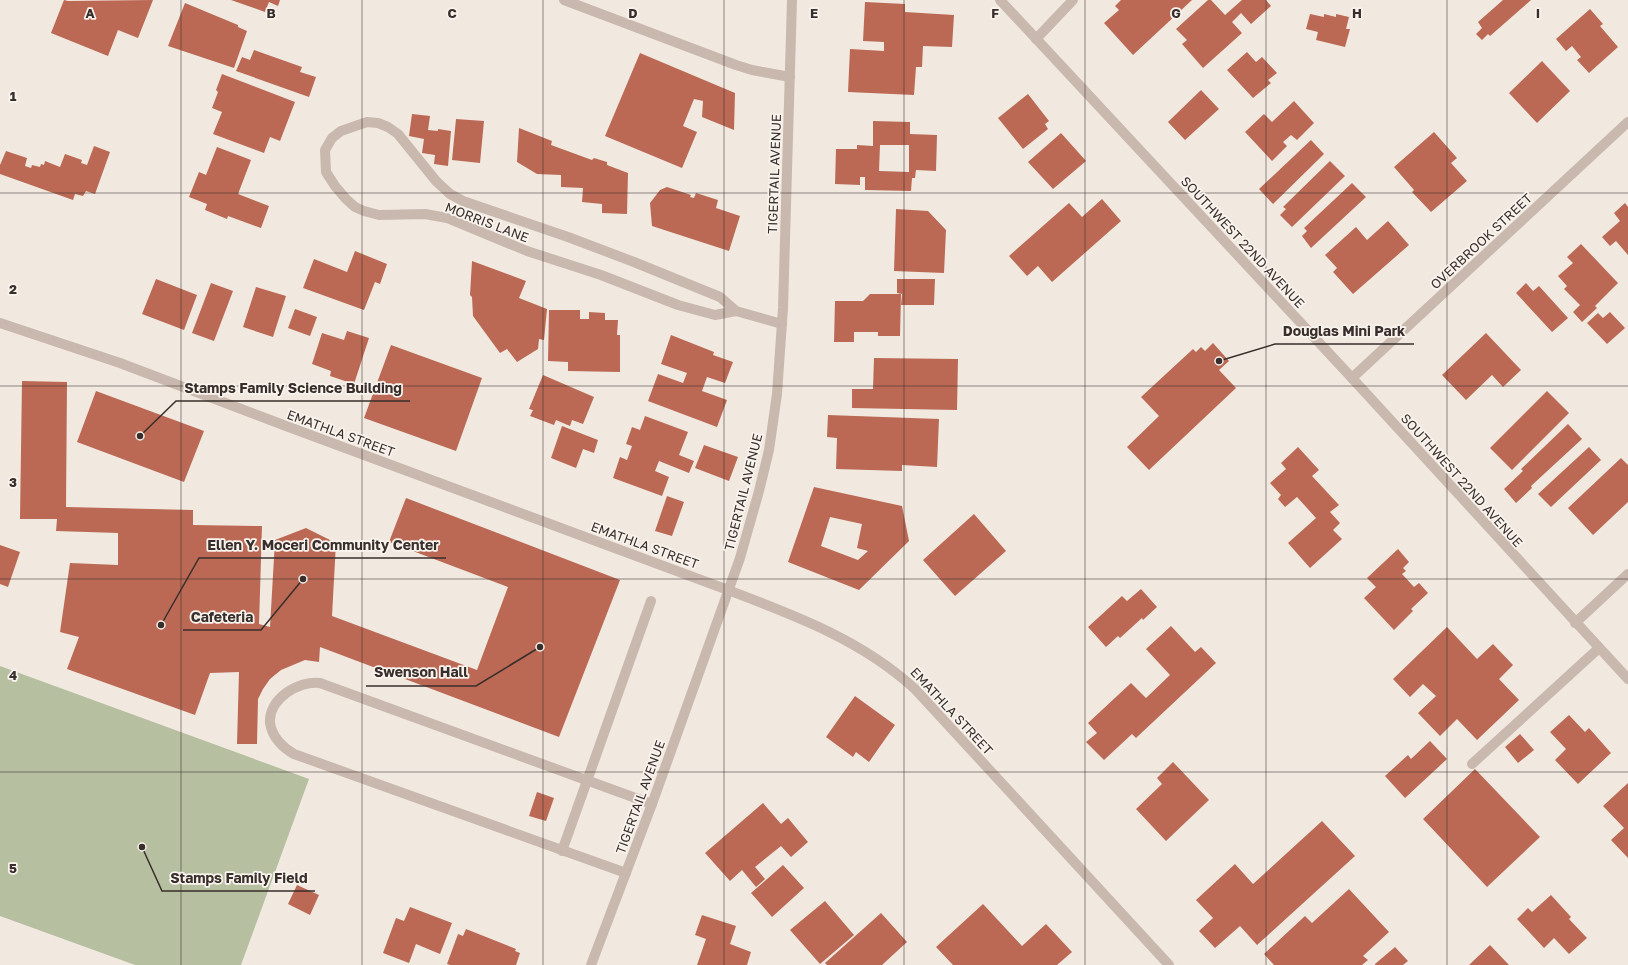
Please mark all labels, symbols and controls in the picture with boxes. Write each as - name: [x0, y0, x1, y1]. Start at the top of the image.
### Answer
- text: A: [85, 5, 95, 21]
- text: B: [266, 5, 276, 21]
- text: C: [447, 5, 457, 21]
- text: D: [628, 5, 638, 21]
- text: E: [810, 5, 818, 21]
- text: F: [991, 5, 999, 21]
- text: G: [1171, 5, 1181, 21]
- text: H: [1352, 5, 1362, 21]
- text: I: [1536, 5, 1540, 21]
- text: 1: [10, 88, 17, 104]
- street label: TIGERTAIL AVENUE: [764, 114, 784, 234]
- street label: SOUTHWEST 22ND AVENUE: [1178, 173, 1308, 311]
- street label: OVERBROOK STREET: [1427, 190, 1535, 292]
- street label: MORRIS LANE: [443, 199, 531, 245]
- text: 2: [9, 281, 17, 297]
- callout: Douglas Mini Park: [1275, 318, 1414, 344]
- text: Douglas Mini Park: [1283, 322, 1405, 339]
- callout: Stamps Family Science Building: [176, 375, 410, 401]
- text: Stamps Family Science Building: [184, 379, 402, 396]
- street label: EMATHLA STREET: [285, 406, 397, 460]
- street label: SOUTHWEST 22ND AVENUE: [1398, 410, 1526, 550]
- street label: TIGERTAIL AVENUE: [721, 432, 765, 552]
- text: 3: [9, 474, 17, 490]
- street label: EMATHLA STREET: [589, 518, 701, 572]
- callout: Ellen Y. Moceri Community Center: [199, 532, 446, 558]
- text: Ellen Y. Moceri Community Center: [207, 536, 439, 553]
- callout: Cafeteria: [183, 604, 261, 630]
- text: Cafeteria: [191, 608, 253, 625]
- callout: Swenson Hall: [366, 660, 476, 686]
- text: Swenson Hall: [374, 663, 468, 680]
- street label: EMATHLA STREET: [907, 664, 997, 758]
- text: 4: [9, 667, 17, 683]
- street label: TIGERTAIL AVENUE: [612, 738, 668, 856]
- text: 5: [9, 860, 17, 876]
- callout: Stamps Family Field: [162, 865, 315, 891]
- text: Stamps Family Field: [170, 869, 308, 886]

